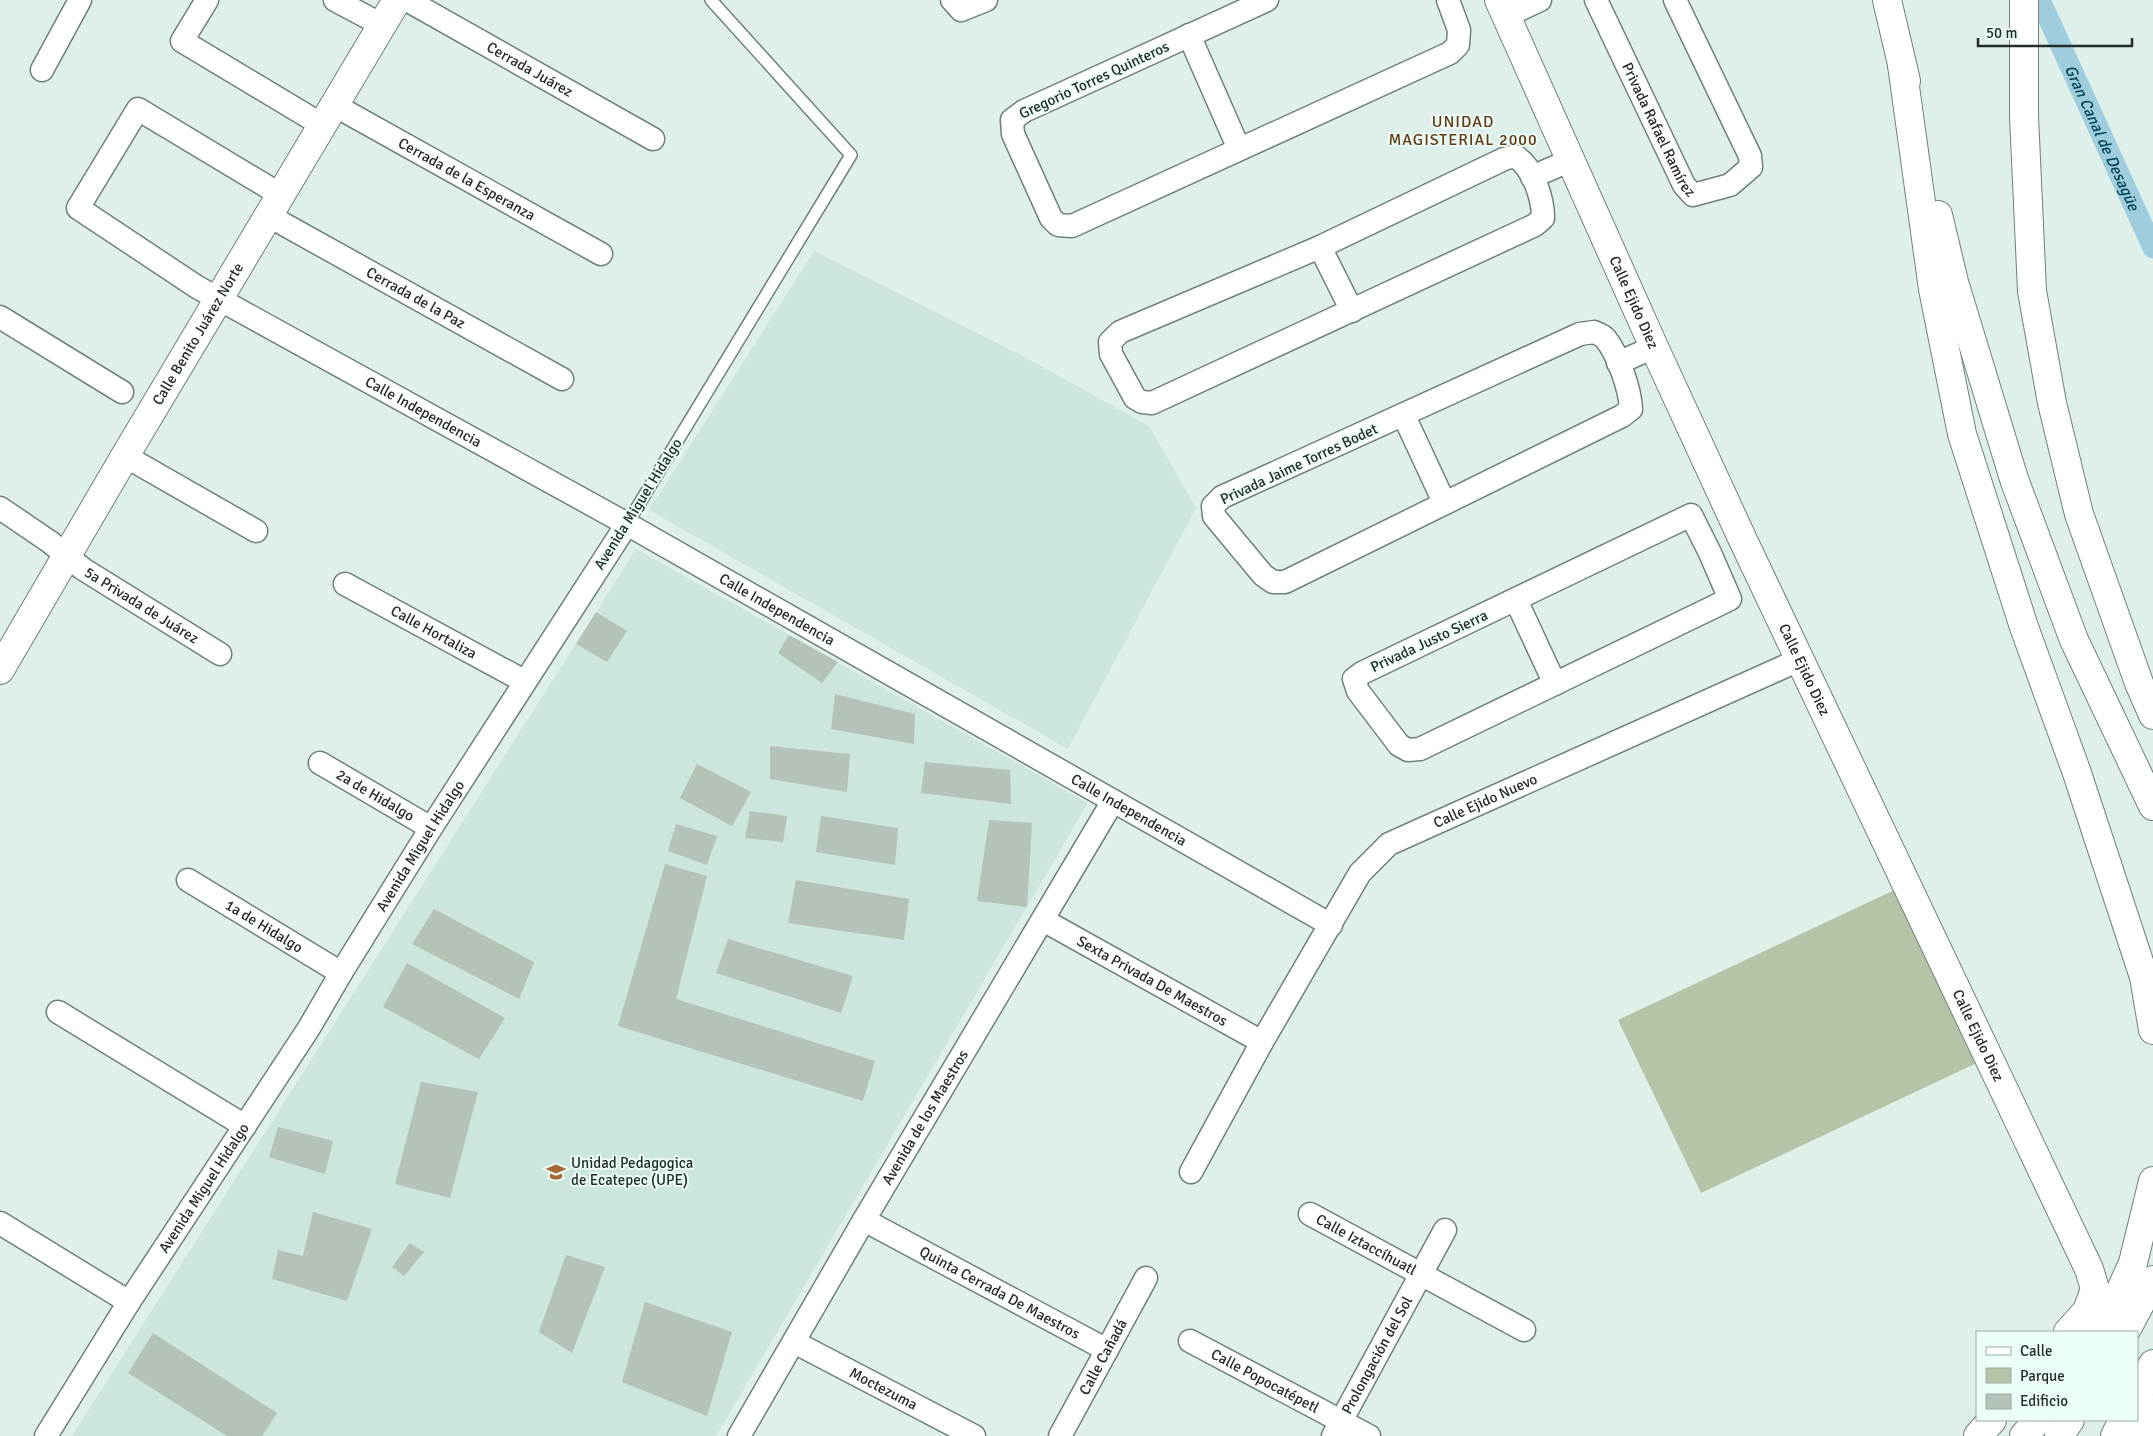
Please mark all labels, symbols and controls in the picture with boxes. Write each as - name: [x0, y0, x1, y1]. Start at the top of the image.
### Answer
- scale bar: [1978, 15, 2132, 47]
- text: 50 m: [1986, 24, 2017, 42]
- street label: Gregorio Torres Quinteros: [1016, 37, 1172, 123]
- street label: Cerrada Juárez: [484, 38, 576, 101]
- street label: Privada Rafael Ramírez: [1618, 60, 1700, 201]
- water label: Gran Canal de Desagüe: [2060, 62, 2144, 215]
- district label: UNIDAD MAGISTERIAL 2000: [1388, 112, 1538, 150]
- street label: Cerrada de la Esperanza: [395, 134, 538, 224]
- street label: Calle Ejido Diez: [1605, 253, 1663, 352]
- street label: Calle Benito Juárez Norte: [148, 259, 247, 408]
- street label: Cerrada de la Paz: [363, 263, 469, 333]
- street label: Calle Independencia: [362, 372, 485, 451]
- street label: Privada Jaime Torres Bodet: [1217, 420, 1381, 508]
- street label: Avenida Miguel Hidalgo: [590, 435, 686, 573]
- street label: 5a Privada de Juárez: [81, 563, 202, 648]
- street label: Calle Independencia: [716, 569, 838, 649]
- street label: Calle Hortaliza: [388, 602, 480, 663]
- street label: Privada Justo Sierra: [1367, 606, 1491, 676]
- street label: Calle Ejido Diez: [1775, 621, 1834, 719]
- street label: 2a de Hidalgo: [333, 765, 418, 825]
- street label: Calle Independencia: [1068, 770, 1190, 850]
- street label: Calle Ejido Nuevo: [1431, 770, 1540, 832]
- street label: Avenida Miguel Hidalgo: [372, 777, 468, 915]
- street label: 1a de Hidalgo: [222, 896, 306, 957]
- street label: Sexta Privada De Maestros: [1074, 932, 1231, 1030]
- street label: Calle Ejido Diez: [1949, 987, 2008, 1085]
- street label: Avenida de los Maestros: [878, 1046, 972, 1188]
- street label: Avenida Miguel Hidalgo: [155, 1120, 253, 1256]
- place label: Unidad Pedagogica de Ecatepec (UPE): [571, 1154, 693, 1189]
- school or university icon: Unidad Pedagogica de Ecatepec (UPE): [545, 1161, 567, 1183]
- street label: Calle Iztaccíhuatl: [1313, 1210, 1420, 1279]
- street label: Quinta Cerrada De Maestros: [916, 1242, 1084, 1343]
- street label: Prolongación del Sol: [1338, 1293, 1416, 1417]
- street label: Calle Cañadá: [1075, 1316, 1131, 1398]
- legend: [1976, 1331, 2138, 1421]
- text: Calle: [2020, 1342, 2053, 1360]
- street label: Calle Popocatépetl: [1208, 1345, 1322, 1417]
- street label: Moctezuma: [846, 1364, 921, 1414]
- text: Parque: [2020, 1367, 2065, 1385]
- text: Edificio: [2020, 1392, 2068, 1410]

